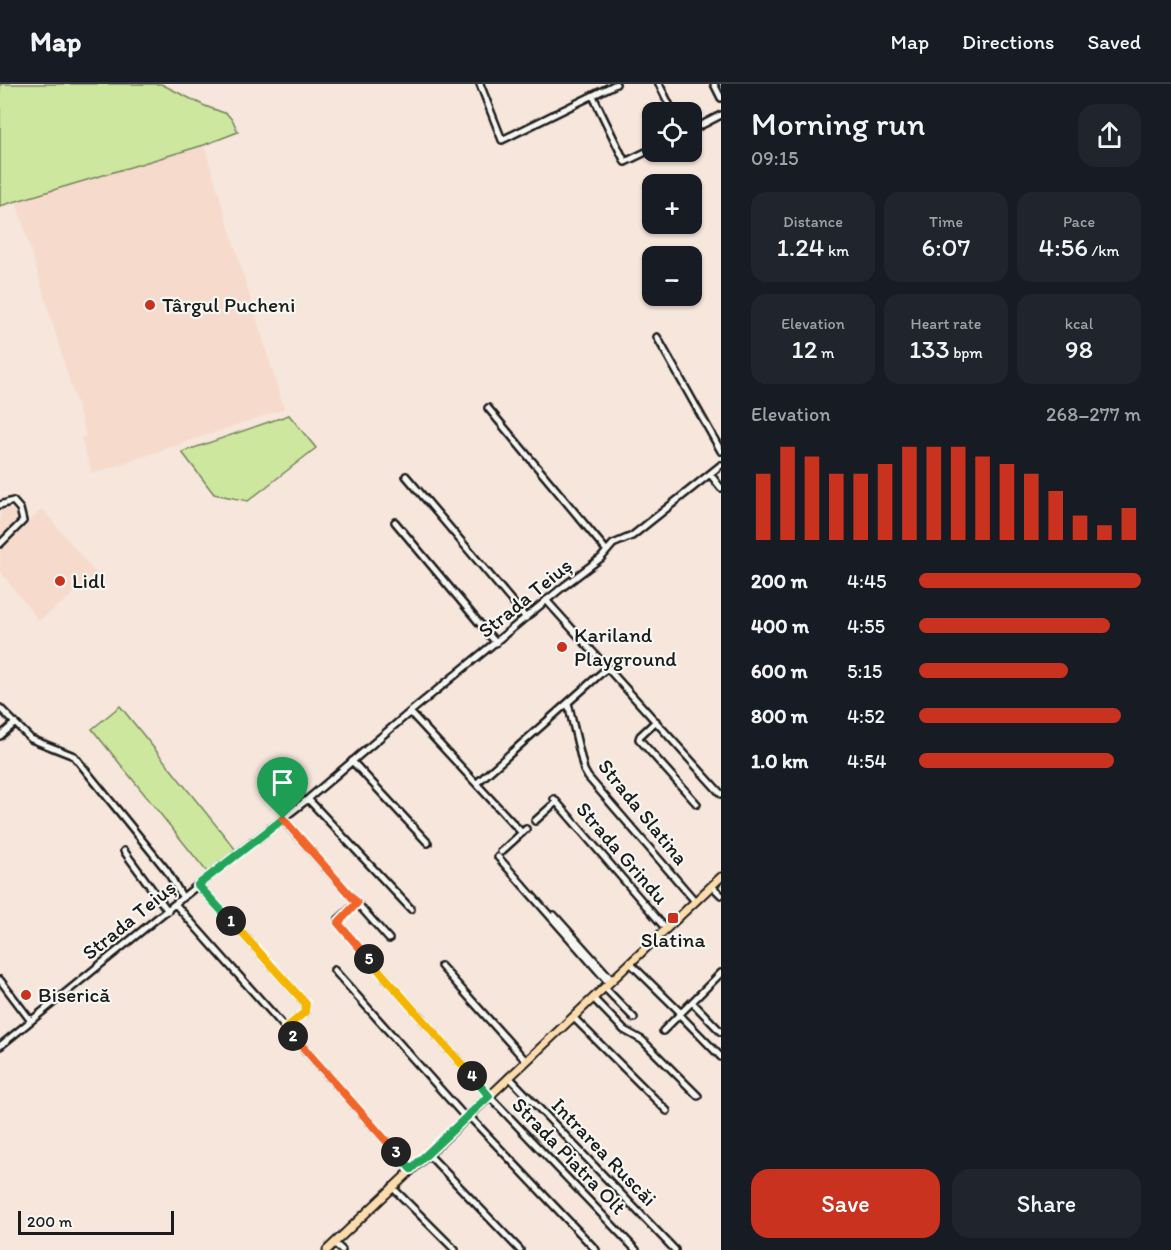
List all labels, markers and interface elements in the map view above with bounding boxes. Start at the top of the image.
text: Map [30,24,81,58]
text: Map [891,29,929,54]
text: Directions [962,29,1054,54]
text: Saved [1087,29,1141,54]
map controls [642,102,702,306]
button: locate [642,102,702,162]
text: Morning run [751,104,926,143]
button: share [1078,104,1141,167]
text: 09:15 [751,146,798,170]
button: + [642,174,702,234]
text: Distance [783,212,843,231]
text: Time [929,212,963,231]
text: Pace [1063,212,1095,231]
text: 1.24 [777,231,825,263]
text: 6:07 [921,231,971,263]
text: 4:56 [1039,231,1088,263]
text: km [825,241,849,260]
text: /km [1088,241,1119,260]
button: − [642,246,702,306]
place label: Târgul Pucheni [162,292,295,317]
marker: Târgul Pucheni [143,298,157,312]
text: Elevation [781,314,845,333]
text: Heart rate [911,314,981,333]
text: kcal [1065,314,1093,333]
text: 12 [792,333,817,365]
text: 133 [909,333,950,365]
text: 98 [1065,333,1093,365]
text: m [817,343,834,362]
text: bpm [950,343,983,362]
text: Elevation [751,402,830,426]
text: 268–277 m [1046,402,1141,426]
street label: Strada Teiuș [473,552,577,643]
place label: Lidl [72,568,106,593]
text: 200 m [751,569,807,593]
text: 4:45 [847,569,886,593]
marker: Lidl [53,574,67,588]
text: 400 m [751,614,809,638]
text: 4:55 [847,614,885,638]
place label: Kariland Playground [574,622,677,671]
marker: Kariland Playground [555,640,569,654]
text: 600 m [751,659,808,683]
text: 5:15 [847,659,882,683]
text: 800 m [751,704,808,728]
text: 4:52 [847,704,885,728]
text: 1.0 km [751,749,808,773]
text: 4:54 [847,749,886,773]
street label: Strada Slatina [593,754,694,870]
pin [257,757,308,819]
icon: arrive [266,766,299,799]
street label: Strada Grindu [571,796,674,909]
street label: Strada Teiuș [77,874,181,965]
pin: 1 [216,906,246,936]
text: 1 [227,911,235,930]
marker: Slatina [666,911,680,925]
place label: Slatina [641,927,705,952]
pin: 5 [354,944,384,974]
text: 5 [365,949,373,968]
place label: Biserică [38,982,110,1007]
marker: Biserică [19,988,33,1002]
pin: 2 [278,1021,308,1051]
text: 2 [289,1026,297,1045]
pin: 4 [457,1061,487,1091]
text: 4 [467,1066,477,1085]
street label: Strada Piatra Olt [507,1092,632,1219]
street label: Intrarea Ruscăi [547,1092,662,1211]
pin: 3 [381,1137,411,1167]
text: 3 [392,1142,400,1161]
button: Save [751,1169,940,1238]
button: Share [952,1169,1141,1238]
scale bar [18,1208,174,1236]
text: 200 m [27,1212,72,1231]

